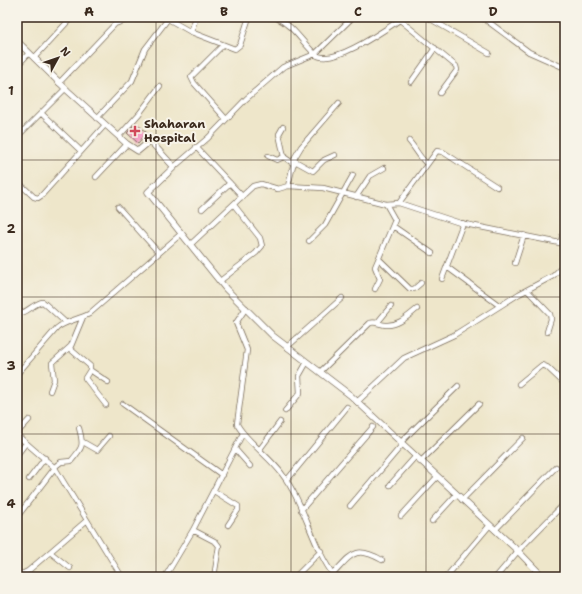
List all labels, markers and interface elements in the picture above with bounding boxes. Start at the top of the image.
text: A [84,3,94,20]
text: B [220,3,228,20]
text: C [354,3,362,20]
text: D [488,3,498,20]
north arrow [38,38,78,78]
text: N [57,44,74,60]
text: 1 [8,82,14,99]
place label: Shaharan Hospital [144,116,205,146]
marker: Shaharan Hospital [129,125,141,137]
text: 2 [6,220,16,237]
text: 3 [6,357,16,374]
text: 4 [6,495,16,512]

